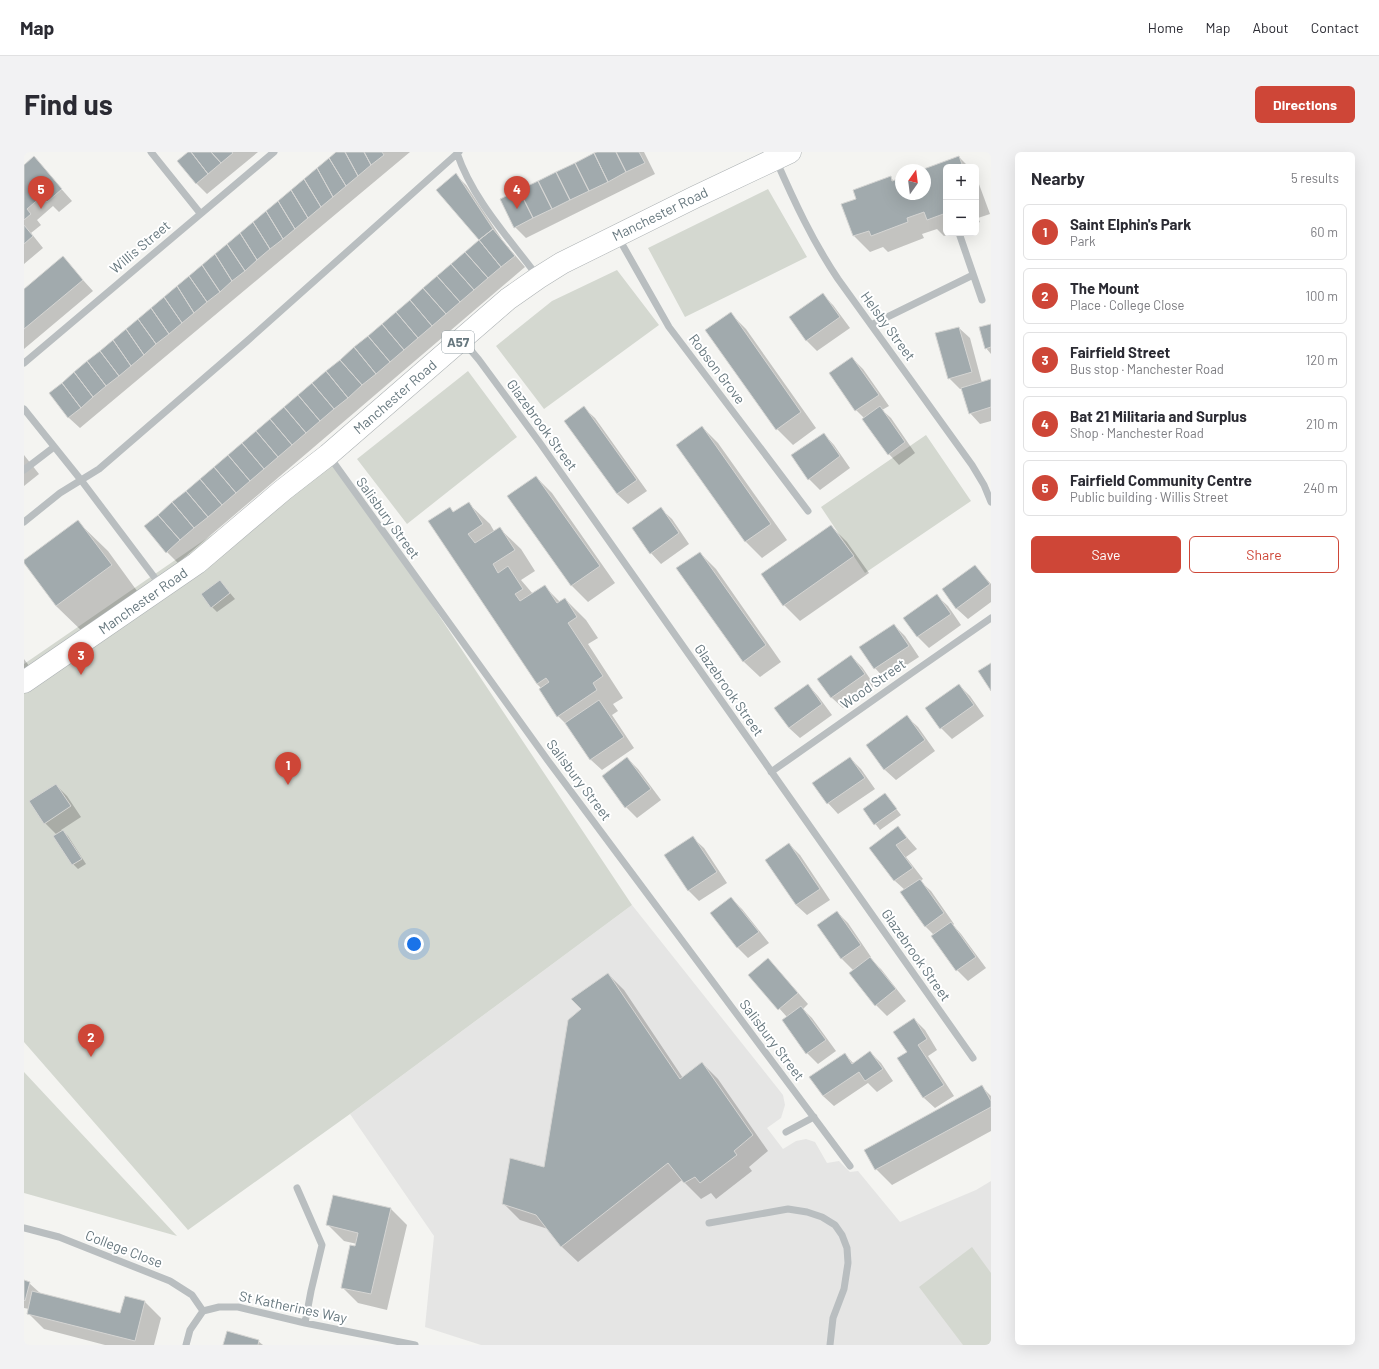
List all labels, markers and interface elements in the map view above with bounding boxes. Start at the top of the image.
text: Map [20,16,54,39]
text: Home [1148,19,1184,36]
text: Map [1206,19,1230,36]
text: About [1252,19,1289,36]
text: Contact [1311,19,1359,36]
button: Directions [1255,86,1355,123]
text: Find us [24,87,113,121]
north arrow [895,164,931,200]
map controls [943,164,979,236]
button: + [943,164,979,200]
text: Nearby [1031,168,1085,188]
text: 5 results [1291,170,1339,186]
pin: 5 [28,176,54,209]
pin: 4 [504,176,530,209]
street label: Manchester Road [609,183,711,244]
button: − [943,200,979,236]
text: Saint Elphin's Park [1070,215,1191,233]
street label: Willis Street [106,216,173,277]
text: 1 [1043,224,1047,240]
text: 60 m [1311,224,1338,240]
text: Park [1070,233,1096,249]
text: The Mount [1070,279,1139,297]
street label: Helsby Street [858,288,919,364]
text: 2 [1041,288,1049,304]
text: 100 m [1305,288,1338,304]
text: Place · College Close [1070,297,1184,313]
street label: Robson Grove [686,330,749,407]
road number: A57 [442,331,474,353]
text: Fairfield Street [1070,343,1170,361]
text: 3 [1041,352,1049,368]
text: 120 m [1306,352,1338,368]
street label: Manchester Road [350,356,440,437]
text: Bus stop · Manchester Road [1070,361,1224,377]
street label: Glazebrook Street [504,376,581,474]
text: Bat 21 Militaria and Surplus [1070,407,1247,425]
text: 4 [1041,416,1049,432]
text: 210 m [1306,416,1338,432]
text: Shop · Manchester Road [1070,425,1204,441]
text: Fairfield Community Centre [1070,471,1252,489]
street label: Salisbury Street [353,473,424,562]
text: 5 [1041,480,1049,496]
text: 240 m [1303,480,1338,496]
text: Public building · Willis Street [1070,489,1228,505]
button: Save [1031,536,1181,573]
button: Share [1189,536,1339,573]
street label: Manchester Road [95,564,190,638]
street label: Glazebrook Street [691,640,768,739]
pin: 3 [68,642,94,675]
street label: Wood Street [837,655,909,712]
street label: Salisbury Street [543,736,615,824]
pin: 1 [275,752,301,785]
street label: Glazebrook Street [878,905,955,1004]
your location [404,934,424,954]
street label: Salisbury Street [736,996,808,1084]
pin: 2 [78,1024,104,1057]
street label: College Close [83,1226,165,1271]
street label: St Katherines Way [238,1287,349,1326]

